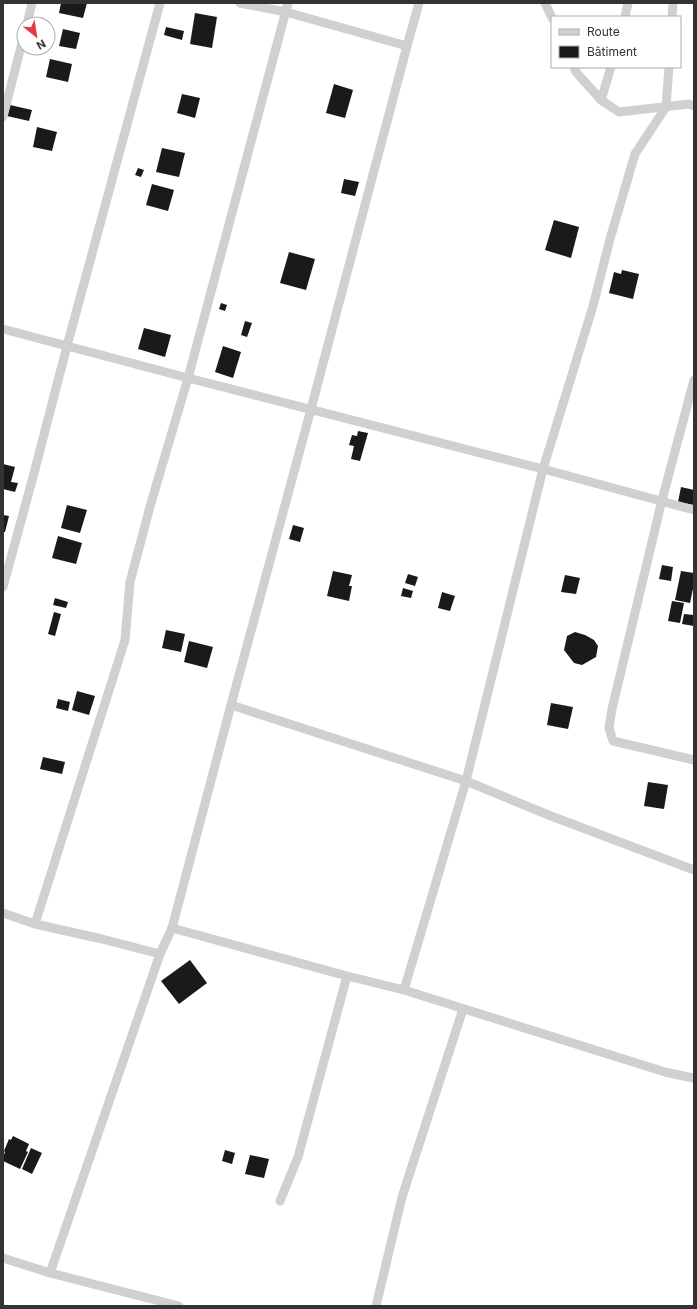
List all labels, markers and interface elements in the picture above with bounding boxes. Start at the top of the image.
north arrow [16,16,56,56]
legend [551,16,681,68]
text: Route [587,24,620,39]
text: N [34,37,48,53]
text: Bâtiment [587,44,637,59]

